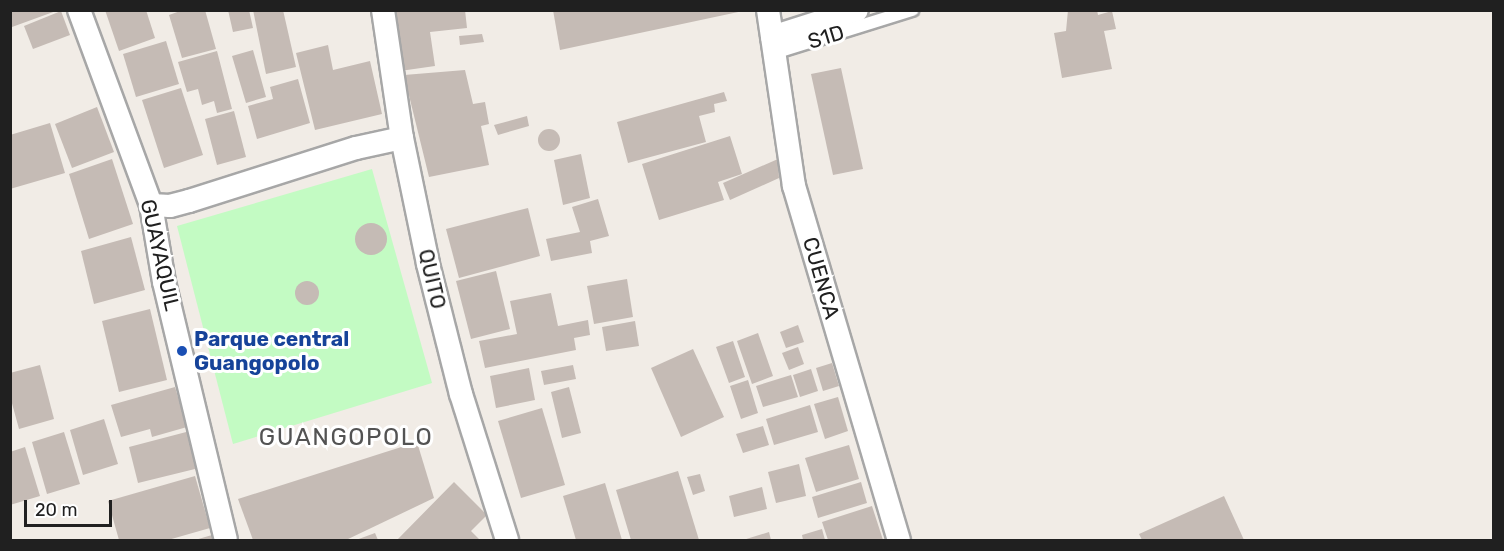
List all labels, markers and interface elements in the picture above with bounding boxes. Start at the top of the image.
street label: S1D [805,20,847,54]
street label: GUAYAQUIL [135,197,185,313]
street label: CUENCA [797,234,845,322]
street label: QUITO [413,247,451,311]
place label: Parque central Guangopolo [194,326,349,376]
marker: Parque central Guangopolo [175,344,189,358]
district label: GUANGOPOLO [259,424,433,452]
scale bar [27,488,116,526]
text: 20 m [35,499,77,521]

